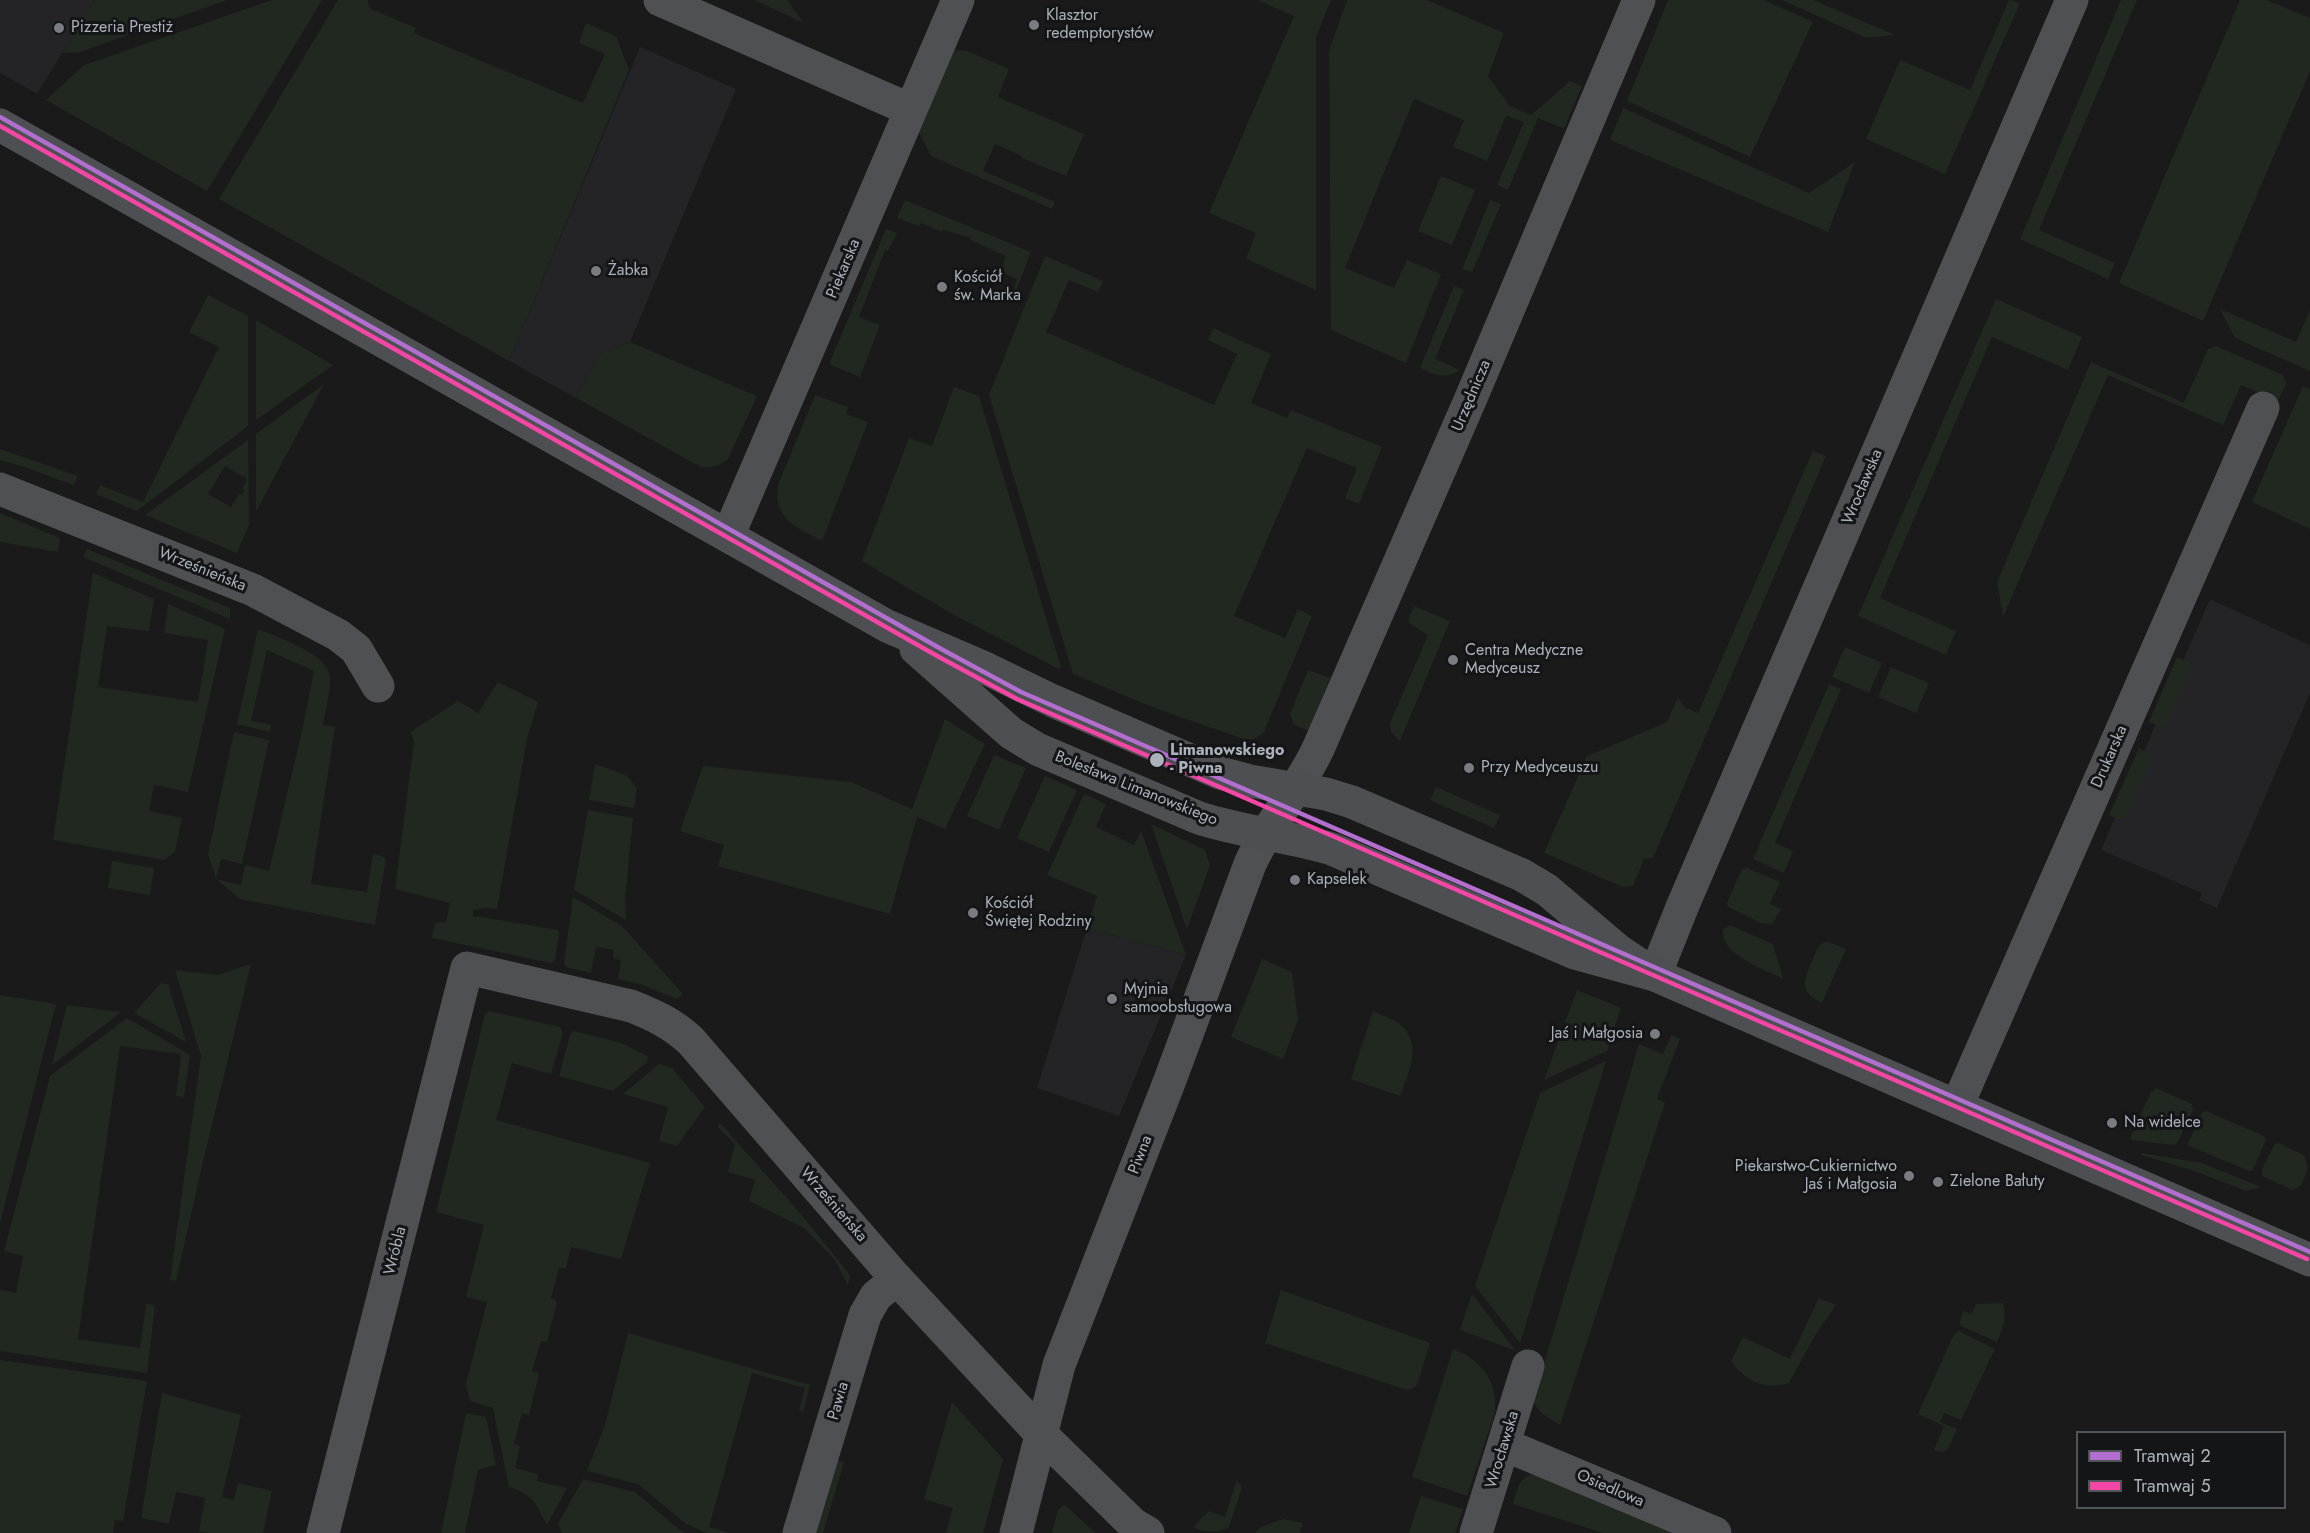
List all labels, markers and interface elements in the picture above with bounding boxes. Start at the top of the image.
place label: Klasztor redemptorystów [1046,6,1154,44]
place label: Pizzeria Prestiż [71,18,173,38]
marker: Klasztor redemptorystów [1027,18,1041,32]
marker: Pizzeria Prestiż [52,21,66,35]
street label: Piekarska [823,236,865,302]
place label: Żabka [608,261,648,281]
marker: Żabka [589,264,603,278]
place label: Kościół św. Marka [954,268,1021,306]
marker: Kościół św. Marka [935,280,949,294]
street label: Urzędnicza [1448,357,1496,435]
street label: Wrocławska [1839,447,1887,527]
street label: Wrześnieńska [155,544,249,596]
place label: Centra Medyczne Medyceusz [1465,641,1583,679]
marker: Centra Medyczne Medyceusz [1446,653,1460,667]
street label: Drukarska [2088,723,2132,791]
place label: Limanowskiego - Piwna [1170,741,1284,779]
street label: Bolesława Limanowskiego [1052,748,1220,830]
marker: Limanowskiego - Piwna [1148,751,1166,769]
place label: Przy Medyceuszu [1481,758,1598,778]
marker: Przy Medyceuszu [1462,761,1476,775]
place label: Kapselek [1307,870,1367,890]
marker: Kapselek [1288,873,1302,887]
place label: Kościół Świętej Rodziny [985,894,1092,932]
marker: Kościół Świętej Rodziny [966,906,980,920]
place label: Myjnia samoobsługowa [1124,980,1232,1018]
marker: Myjnia samoobsługowa [1105,992,1119,1006]
place label: Jaś i Małgosia [1551,1024,1643,1044]
marker: Jaś i Małgosia [1648,1027,1662,1041]
place label: Na widelce [2124,1113,2201,1133]
marker: Na widelce [2105,1116,2119,1130]
street label: Piwna [1125,1133,1157,1177]
place label: Piekarstwo-Cukiernictwo Jaś i Małgosia [1735,1157,1897,1195]
street label: Wrześnieńska [795,1164,871,1246]
marker: Piekarstwo-Cukiernictwo Jaś i Małgosia [1902,1169,1916,1183]
place label: Zielone Bałuty [1950,1172,2045,1192]
marker: Zielone Bałuty [1931,1175,1945,1189]
street label: Wróbla [381,1225,411,1277]
street label: Pawia [824,1380,854,1422]
street label: Wrocławska [1482,1409,1524,1491]
legend [2076,1431,2286,1509]
text: Tramwaj 2 [2134,1443,2211,1469]
street label: Osiedlowa [1573,1466,1647,1512]
text: Tramwaj 5 [2134,1473,2211,1499]

